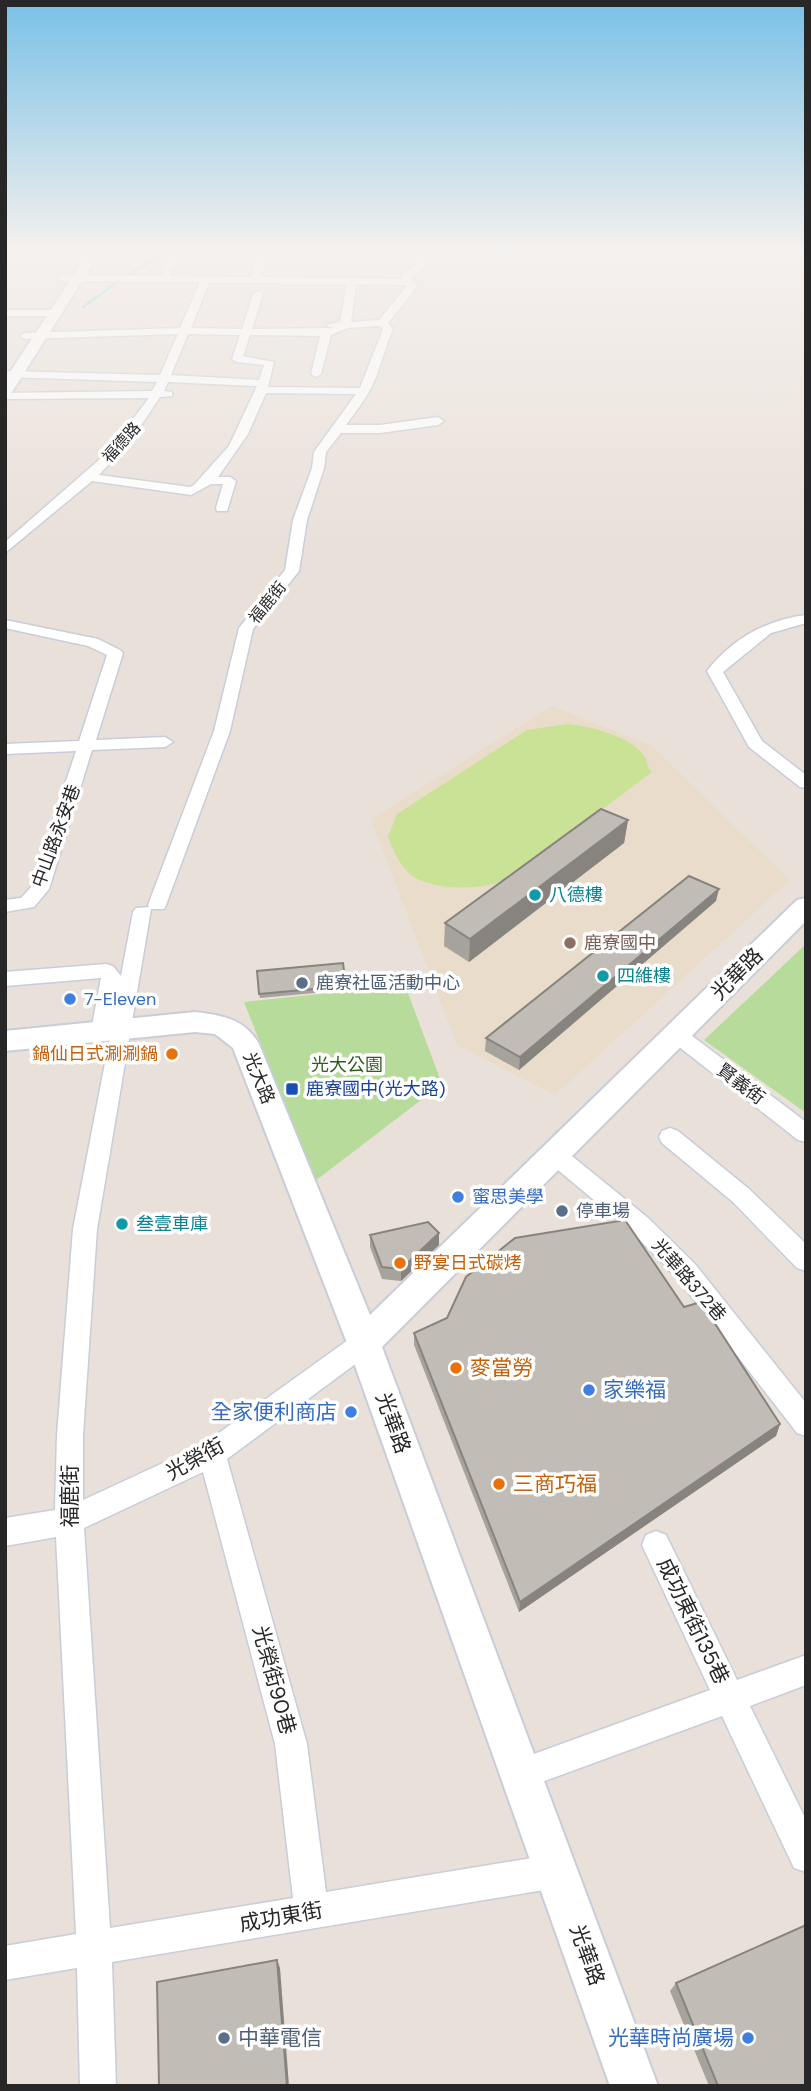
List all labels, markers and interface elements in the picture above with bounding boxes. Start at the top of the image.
street label: 福德路 [98,417,145,467]
street label: 福鹿街 [244,577,291,628]
street label: 中山路永安巷 [26,781,86,891]
place label: 八德樓 [549,883,603,907]
marker: 八德樓 [527,887,543,903]
place label: 鹿寮國中 [584,931,656,955]
marker: 鹿寮國中 [562,935,578,951]
street label: 光華路 [705,942,769,1006]
place label: 四維樓 [617,964,671,988]
marker: 四維樓 [595,968,611,984]
place label: 鹿寮社區活動中心 [316,971,460,995]
marker: 鹿寮社區活動中心 [294,975,310,991]
place label: 7-Eleven [84,987,156,1011]
marker: 7-Eleven [62,991,78,1007]
place label: 鍋仙日式涮涮鍋 [32,1042,158,1066]
marker: 鍋仙日式涮涮鍋 [164,1046,180,1062]
street label: 光大路 [238,1048,280,1108]
park label: 光大公園 [311,1053,383,1077]
street label: 賢義街 [712,1058,770,1110]
place label: 鹿寮國中(光大路) [306,1077,445,1101]
marker: 鹿寮國中(光大路) [284,1081,300,1097]
place label: 蜜思美學 [472,1185,544,1209]
marker: 蜜思美學 [450,1189,466,1205]
place label: 停車場 [576,1199,630,1223]
marker: 停車場 [554,1203,570,1219]
place label: 叁壹車庫 [136,1212,208,1236]
marker: 叁壹車庫 [114,1216,130,1232]
street label: 光華路372巷 [647,1234,731,1326]
place label: 野宴日式碳烤 [414,1251,522,1275]
marker: 野宴日式碳烤 [392,1255,408,1271]
place label: 麥當勞 [470,1354,533,1382]
marker: 麥當勞 [448,1360,464,1376]
place label: 家樂福 [603,1376,666,1404]
marker: 家樂福 [581,1382,597,1398]
street label: 光華路 [369,1389,417,1457]
place label: 全家便利商店 [211,1398,337,1426]
marker: 全家便利商店 [343,1404,359,1420]
street label: 光榮街 [161,1431,229,1487]
street label: 福鹿街 [56,1465,84,1528]
place label: 三商巧福 [513,1470,597,1498]
marker: 三商巧福 [491,1476,507,1492]
street label: 成功東街135巷 [650,1553,736,1689]
street label: 光榮街90巷 [246,1622,302,1738]
street label: 成功東街 [237,1896,325,1938]
street label: 光華路 [563,1921,611,1989]
place label: 中華電信 [238,2024,322,2052]
place label: 光華時尚廣場 [608,2024,734,2052]
marker: 中華電信 [216,2030,232,2046]
marker: 光華時尚廣場 [740,2030,756,2046]

